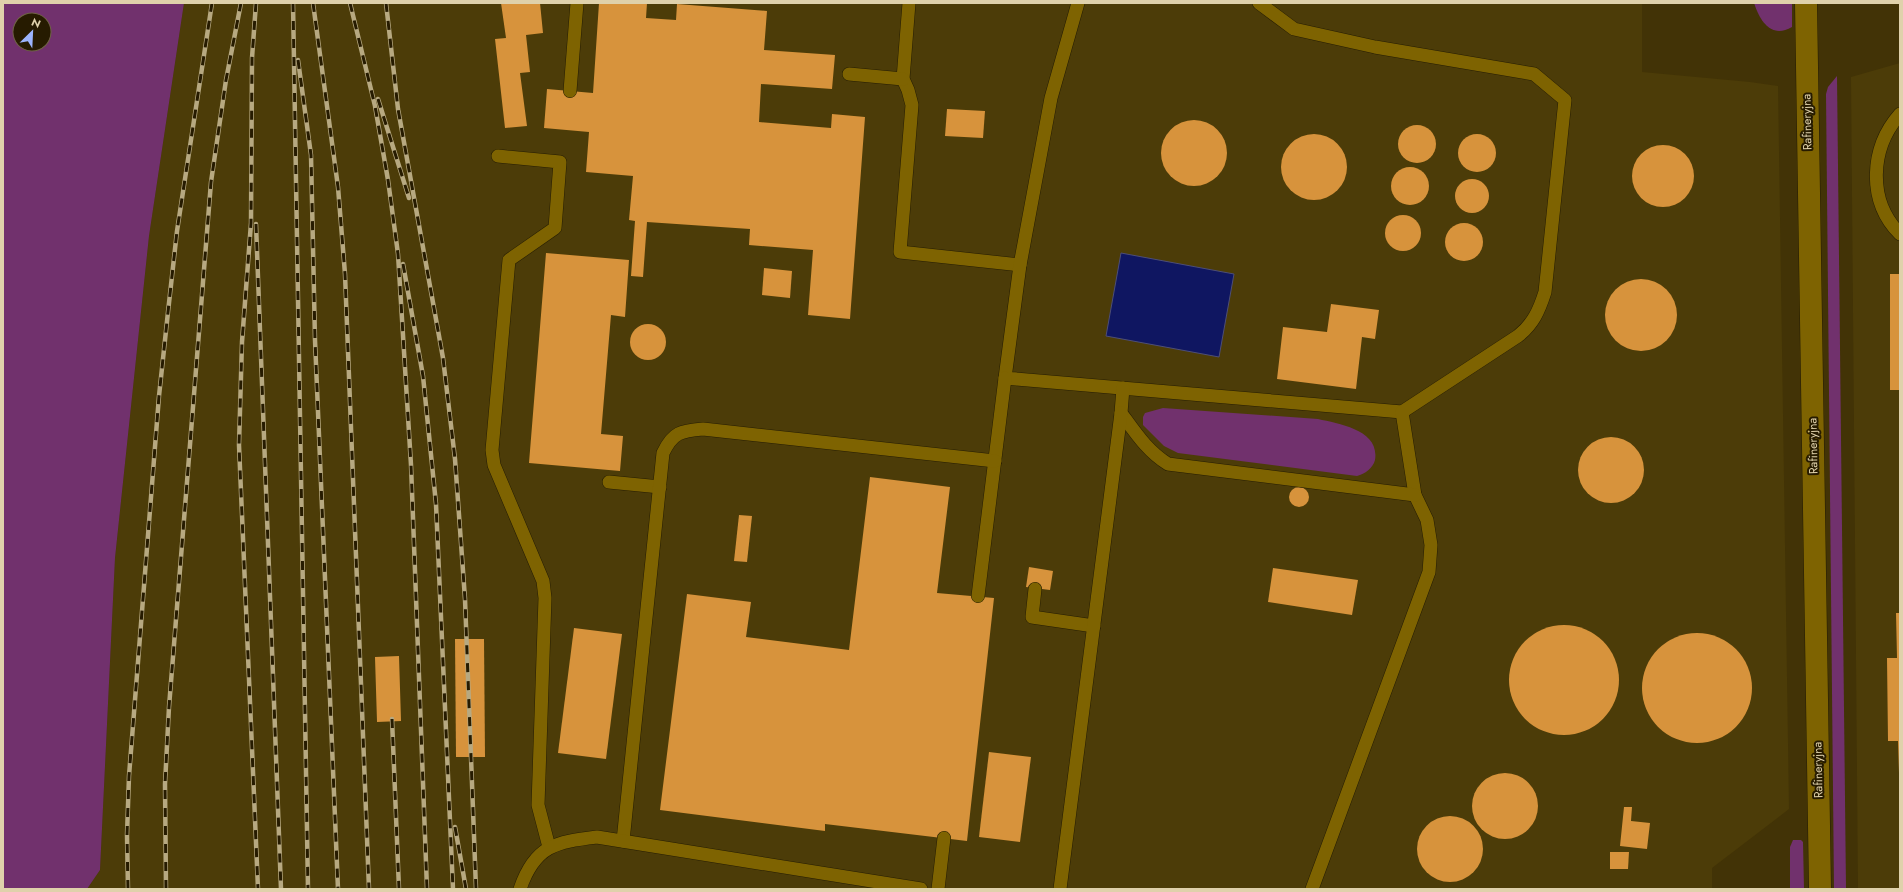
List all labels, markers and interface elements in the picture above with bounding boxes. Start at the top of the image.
north arrow [12,12,52,52]
text: N [29,14,43,32]
street label: Rafineryjna [1798,93,1816,150]
street label: Rafineryjna [1804,417,1822,474]
street label: Rafineryjna [1809,741,1827,798]

